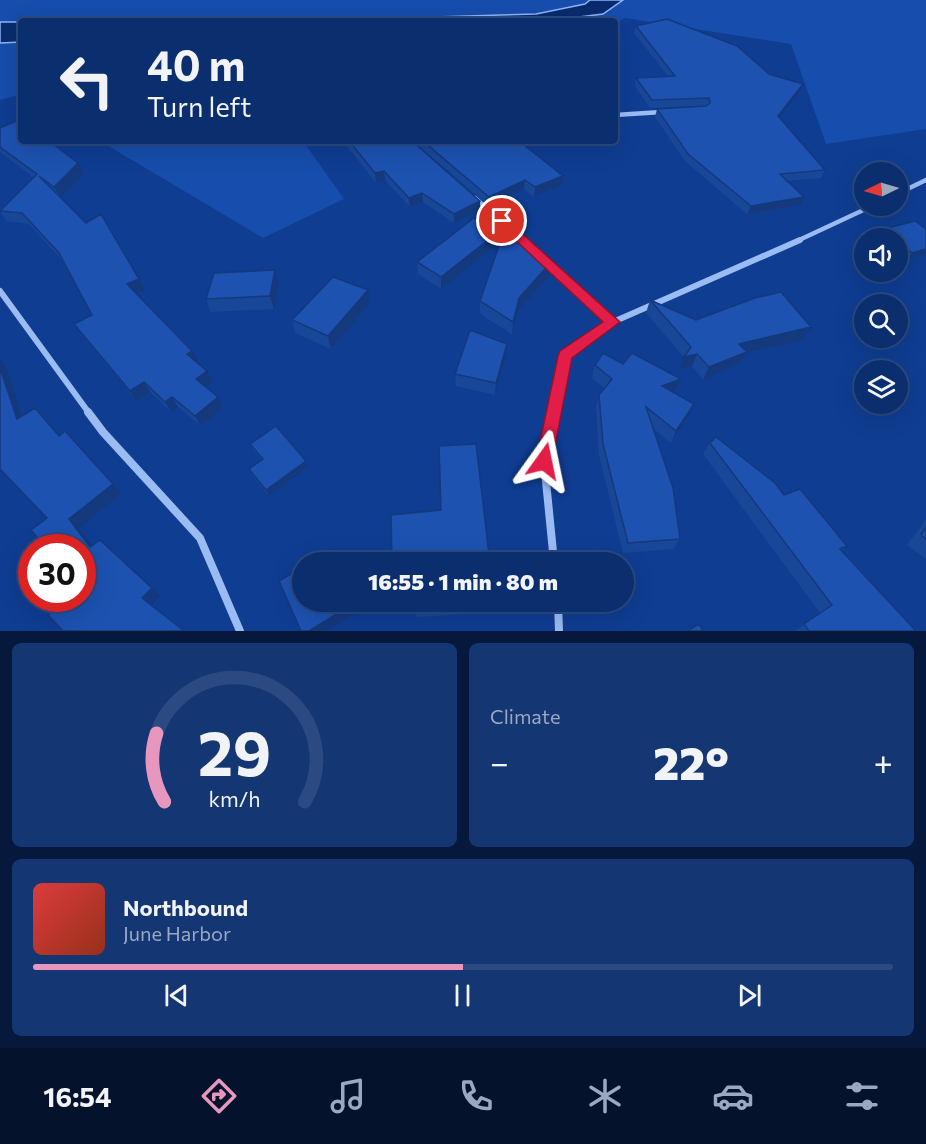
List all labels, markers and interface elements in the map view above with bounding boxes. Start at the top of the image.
text: 40 m [147,38,245,90]
icon: left [48,42,126,120]
text: Turn left [147,90,251,123]
north arrow [854,162,908,216]
map controls [854,162,908,414]
pin [476,195,527,246]
icon: arrive [485,204,518,237]
button: sound [854,228,908,282]
button: search [854,294,908,348]
button: layers [854,360,908,414]
position arrow [512,429,576,493]
speed limit sign: 30 [18,534,96,612]
text: 16:55 · 1 min · 80 m [368,568,558,595]
text: Climate [490,704,560,728]
text: 29 [198,713,271,789]
text: 22° [653,734,729,789]
text: − [490,741,509,782]
text: + [874,741,893,782]
text: km/h [208,785,261,811]
text: Northbound [123,894,248,921]
text: June Harbor [123,921,231,945]
icon: previous [160,979,193,1012]
icon: pause [446,979,479,1012]
icon: next [733,979,766,1012]
icon: directions [198,1075,240,1117]
icon: music [327,1075,369,1117]
icon: phone [455,1075,497,1117]
icon: climate [584,1075,626,1117]
icon: car [712,1075,754,1117]
icon: filters [841,1075,883,1117]
text: 16:54 [43,1080,112,1113]

